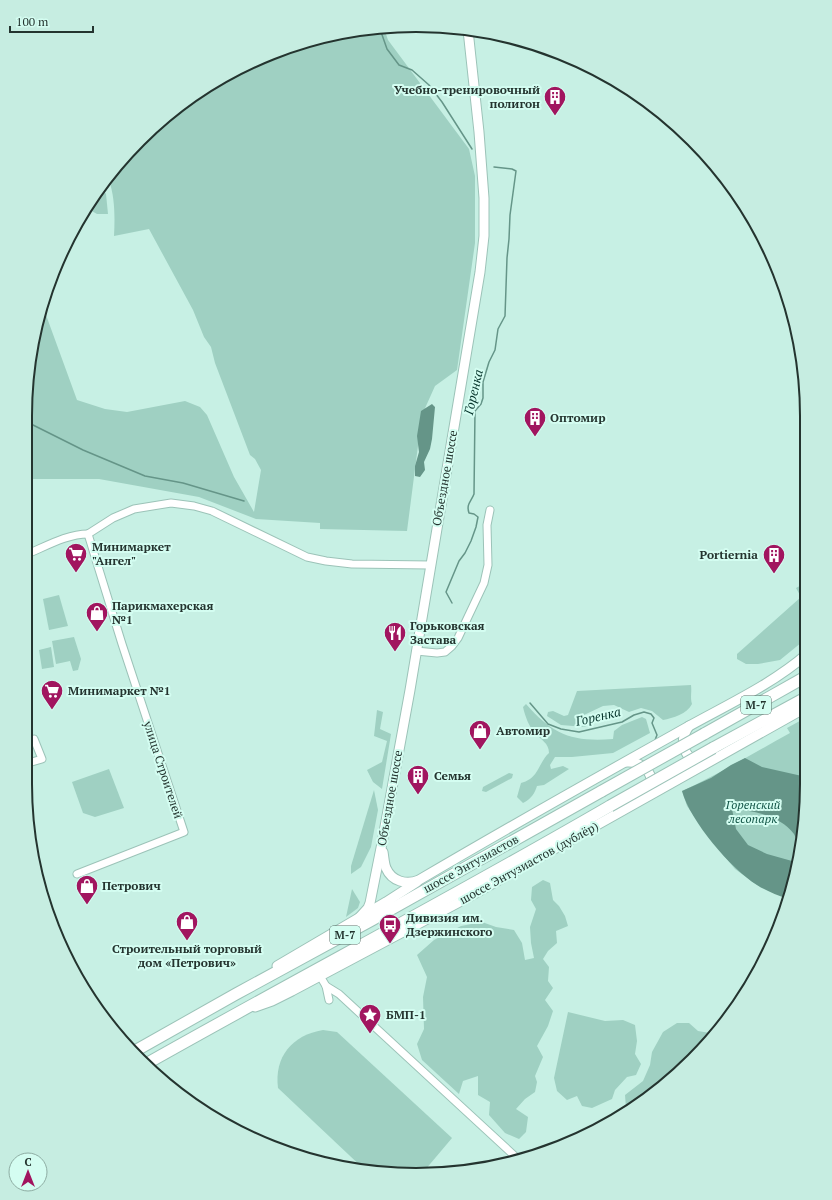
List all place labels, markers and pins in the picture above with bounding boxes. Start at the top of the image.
place label: Учебно-тренировочный полигон [394,82,540,111]
building icon: Учебно-тренировочный полигон [542,84,568,117]
building icon: Оптомир [522,405,548,438]
place label: Оптомир [550,410,605,425]
place label: Минимаркет "Ангел" [92,539,171,568]
supermarket icon: Минимаркет "Ангел" [63,541,89,574]
building icon: Portiernia [761,542,787,575]
place label: Portiernia [700,547,758,562]
place label: Парикмахерская №1 [112,598,213,627]
shop icon: Парикмахерская №1 [84,600,110,633]
place label: Горьковская Застава [410,618,485,647]
restaurant icon: Горьковская Застава [382,620,408,653]
supermarket icon: Минимаркет №1 [39,678,65,711]
place label: Минимаркет №1 [68,683,171,698]
shop icon: Автомир [467,718,493,751]
place label: Автомир [496,723,550,738]
building icon: Семья [405,763,431,796]
place label: Семья [434,768,471,783]
shop icon: Петрович [74,873,100,906]
place label: Петрович [102,878,161,893]
shop icon: Строительный торговый дом «Петрович» [174,909,200,942]
place label: Дивизия им. Дзержинского [406,910,492,939]
bus stop icon: Дивизия им. Дзержинского [377,912,403,945]
place label: Строительный торговый дом «Петрович» [112,941,262,970]
place icon: БМП-1 [357,1002,383,1035]
place label: БМП-1 [386,1007,426,1022]

